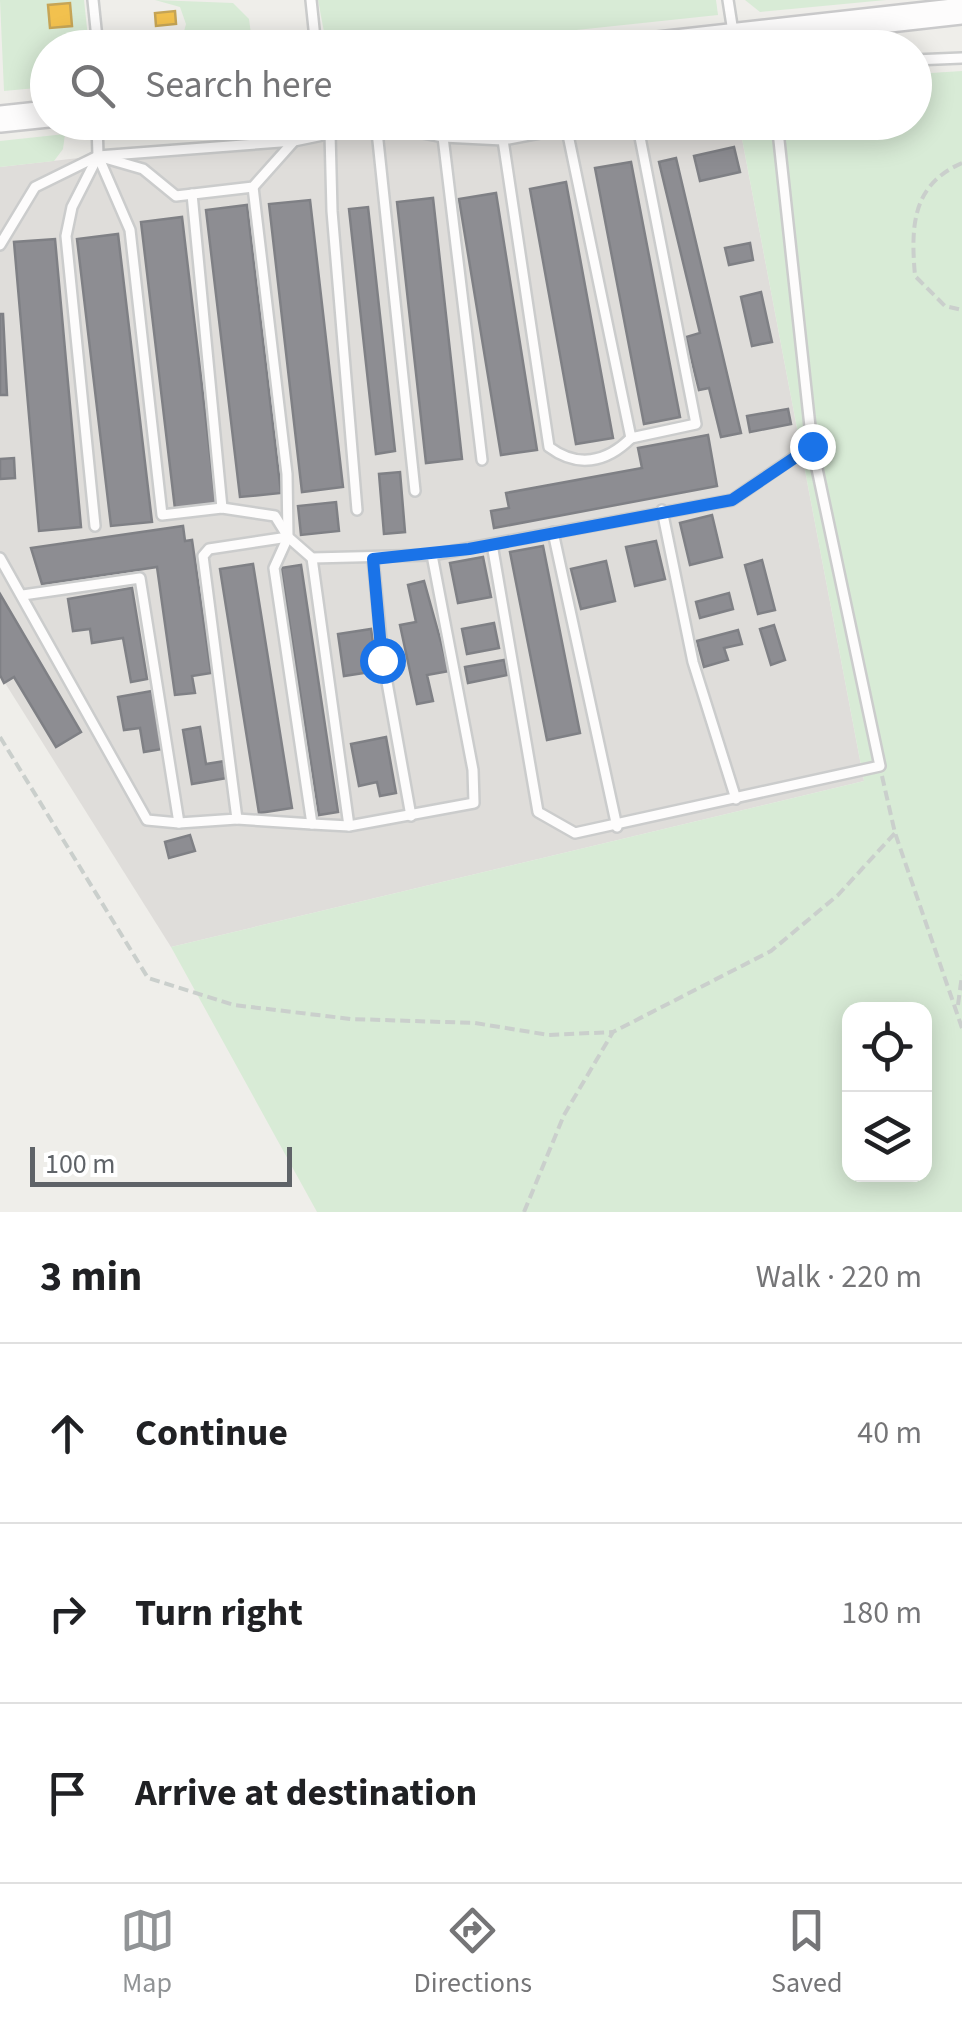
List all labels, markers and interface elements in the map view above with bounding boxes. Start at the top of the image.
search box [30,30,932,140]
icon: search [65,58,120,113]
text: Search here [145,58,332,112]
route end [790,424,836,470]
route start [360,638,406,684]
map controls [842,1002,932,1182]
button: locate [842,1002,932,1092]
button: layers [842,1092,932,1182]
scale bar [30,1142,292,1186]
text: 100 m [45,1144,116,1184]
text: 3 min [40,1247,142,1307]
text: Walk · 220 m [756,1254,922,1300]
icon: ahead [40,1406,95,1461]
text: Continue [135,1406,288,1460]
text: 40 m [857,1410,922,1456]
icon: right [40,1586,95,1641]
text: Turn right [135,1586,303,1640]
text: 180 m [841,1590,922,1636]
icon: arrive [40,1766,95,1821]
text: Arrive at destination [135,1766,477,1820]
tab: Map [120,1903,175,2003]
tab: Directions [414,1903,532,2003]
tab: Saved [771,1903,842,2003]

